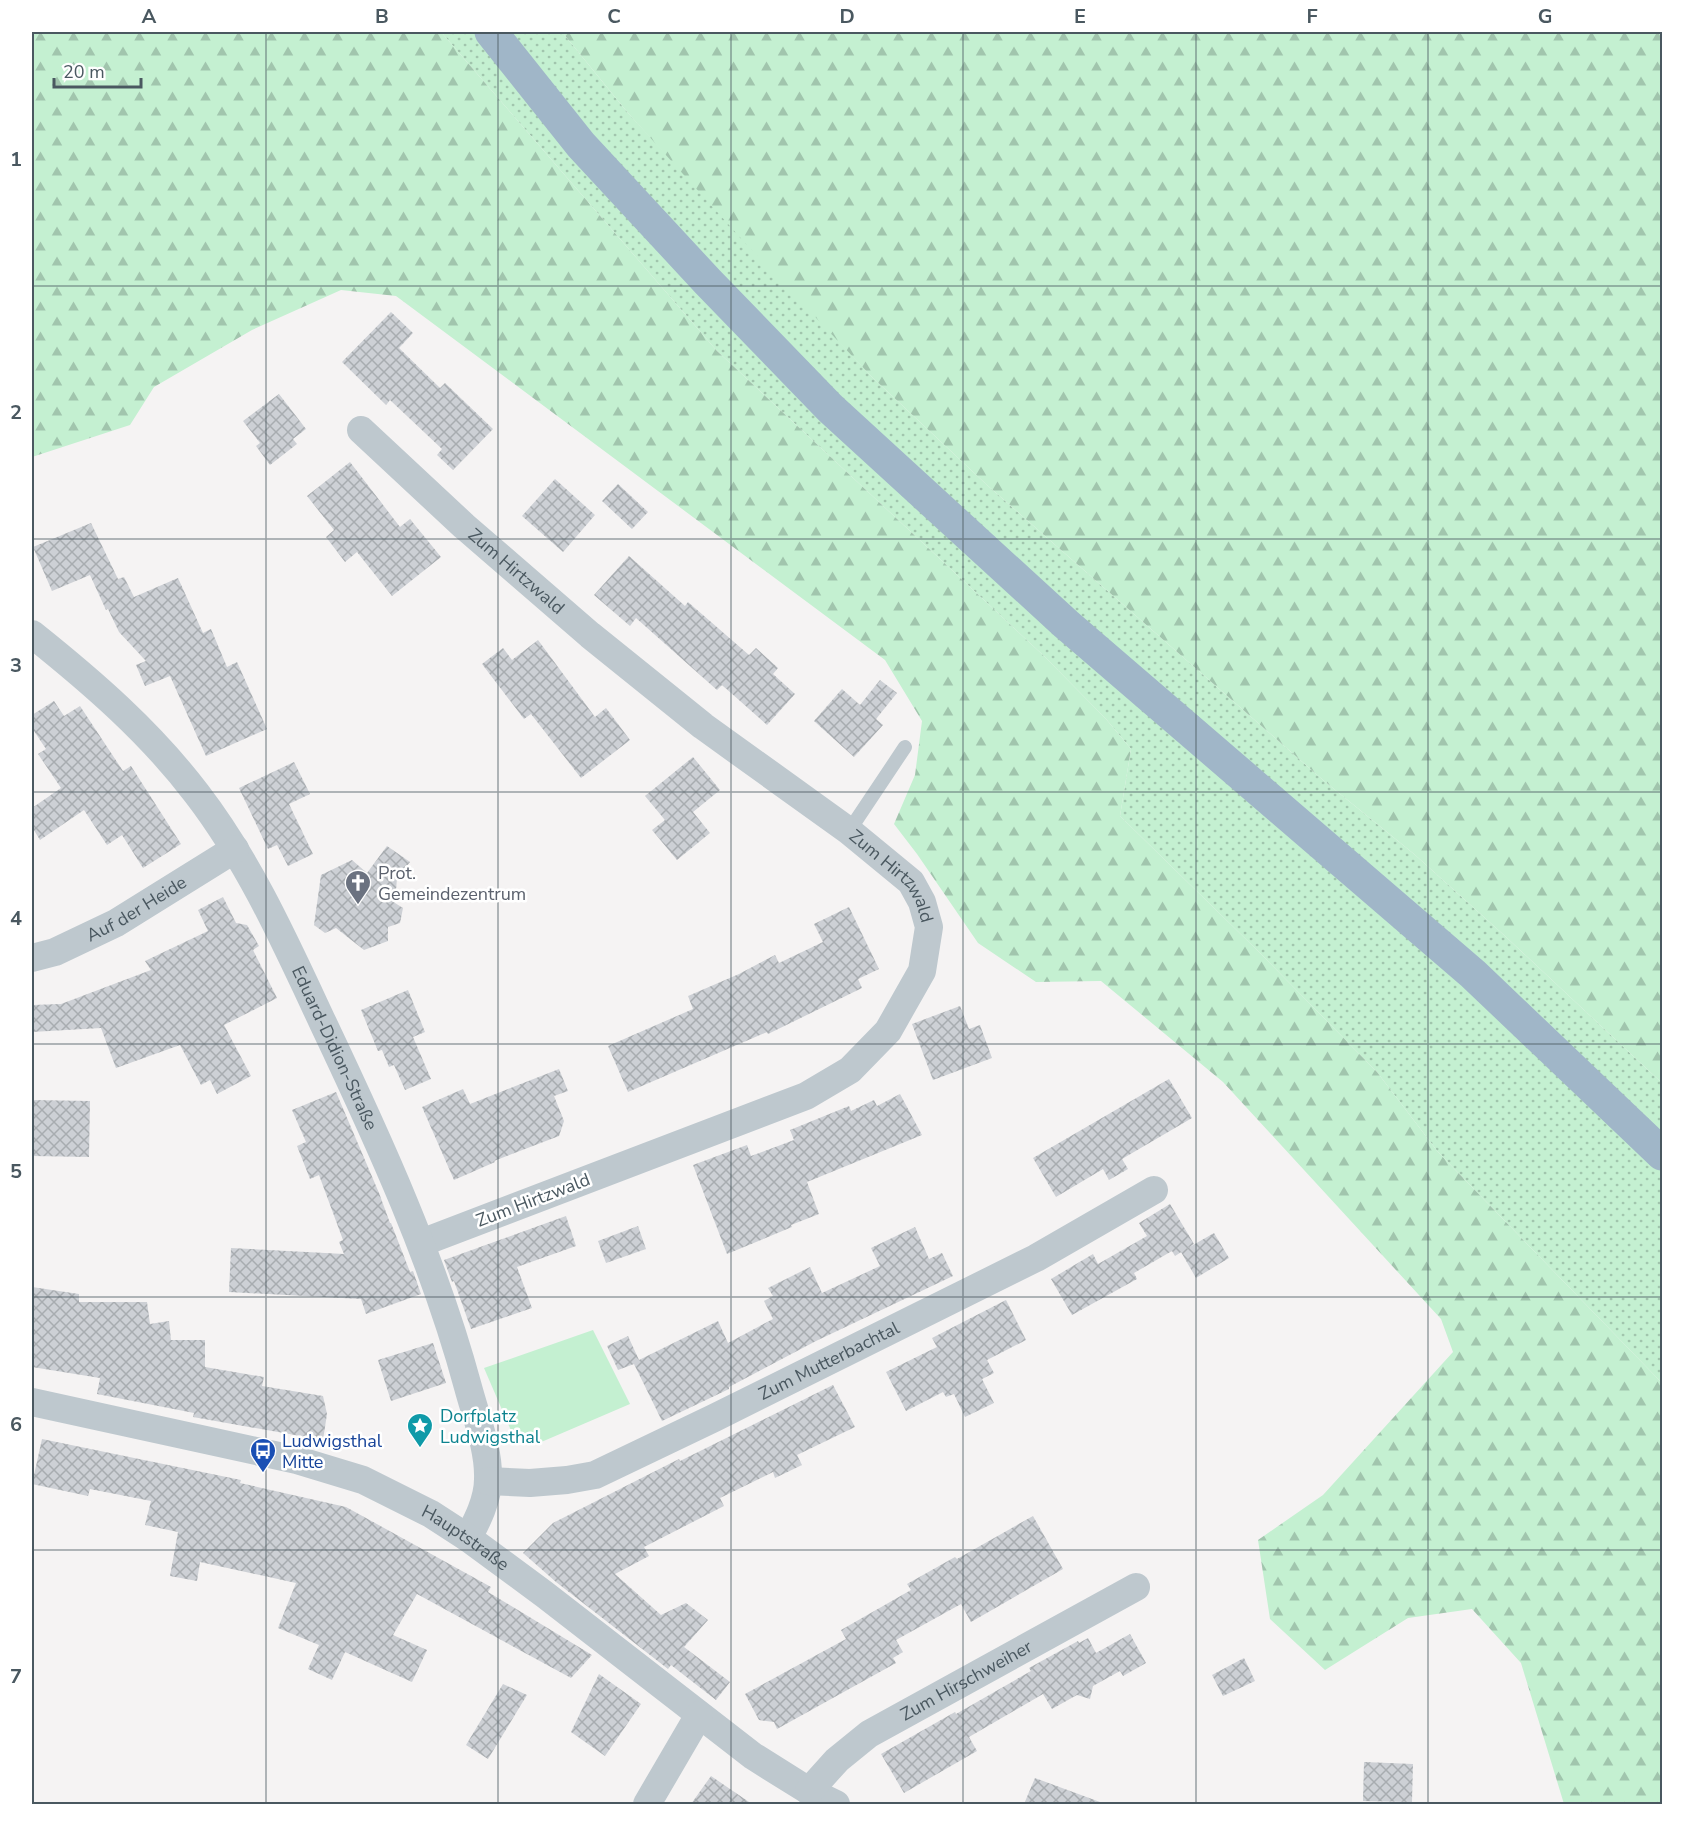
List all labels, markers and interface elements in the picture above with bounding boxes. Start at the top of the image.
text: A [142,3,157,30]
text: B [375,3,389,30]
text: C [607,3,621,30]
text: D [839,3,855,30]
text: E [1074,3,1086,30]
text: F [1306,3,1318,30]
text: G [1538,3,1552,30]
scale bar [54,51,141,89]
text: 20 m [63,60,105,84]
text: 1 [10,146,22,173]
text: 2 [10,399,22,426]
street label: Zum Hirtzwald [463,523,570,620]
text: 3 [10,652,22,679]
street label: Zum Hirtzwald [844,824,939,925]
place label: Prot. Gemeindezentrum [378,861,526,906]
church icon: Prot. Gemeindezentrum [343,868,373,906]
street label: Auf der Heide [82,870,191,947]
text: 4 [10,905,22,932]
street label: Eduard-Didion-Straße [286,962,383,1134]
text: 5 [10,1158,22,1185]
street label: Zum Hirtzwald [473,1167,593,1233]
street label: Zum Mutterbachtal [755,1315,904,1406]
place label: Dorfplatz Ludwigsthal [440,1404,541,1449]
text: 6 [10,1411,22,1438]
place icon: Dorfplatz Ludwigsthal [405,1411,435,1449]
place label: Ludwigsthal Mitte [282,1429,383,1474]
bus stop icon: Ludwigsthal Mitte [248,1436,278,1474]
street label: Hauptstraße [418,1499,514,1576]
street label: Zum Hirschweiher [896,1634,1037,1726]
text: 7 [10,1663,22,1690]

